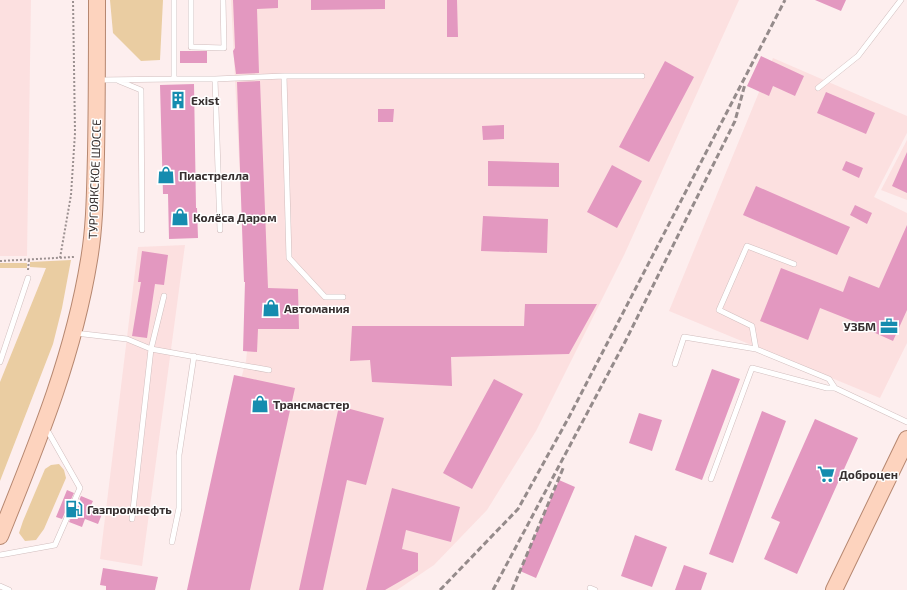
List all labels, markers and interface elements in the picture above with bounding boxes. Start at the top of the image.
building icon: Exist [168,90,188,110]
place label: Exist [191,93,219,107]
street label: ТУРГОЯКСКОЕ ШОССЕ [85,118,103,239]
shop icon: Пиастрелла [156,165,176,185]
place label: Пиастрелла [179,168,249,182]
shop icon: Колёса Даром [170,207,190,227]
place label: Колёса Даром [193,210,277,224]
shop icon: Автомания [261,298,281,318]
place label: Автомания [284,301,350,315]
office icon: УЗБМ [879,316,899,336]
place label: УЗБМ [844,319,876,333]
shop icon: Трансмастер [250,394,270,414]
place label: Трансмастер [273,397,349,411]
supermarket icon: Доброцен [816,464,836,484]
place label: Доброцен [839,467,898,481]
fuel station icon: Газпромнефть [64,499,84,519]
place label: Газпромнефть [87,502,172,516]

